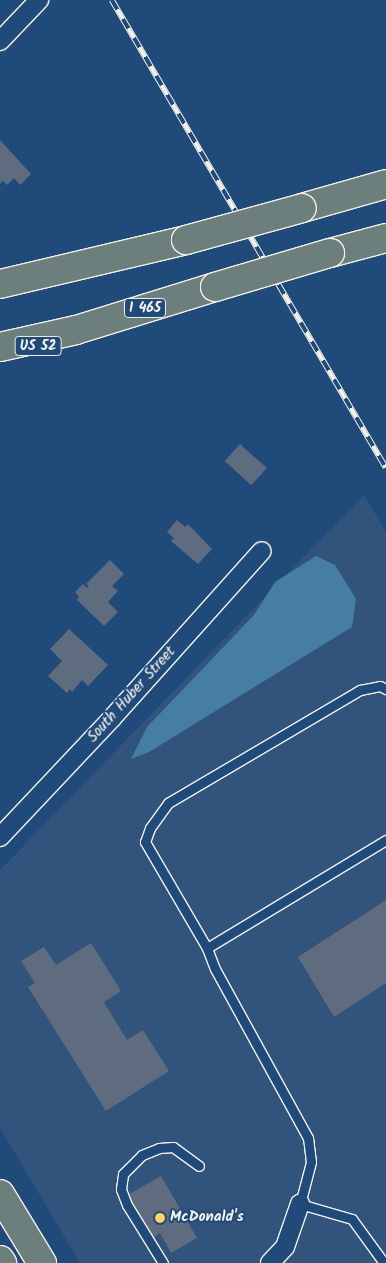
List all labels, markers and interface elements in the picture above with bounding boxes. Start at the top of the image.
road number: I 465 [124,296,166,320]
road number: US 52 [14,334,62,358]
street label: South Huber Street [84,643,180,747]
place label: McDonald's [170,1209,244,1227]
marker: McDonald's [154,1212,166,1224]

